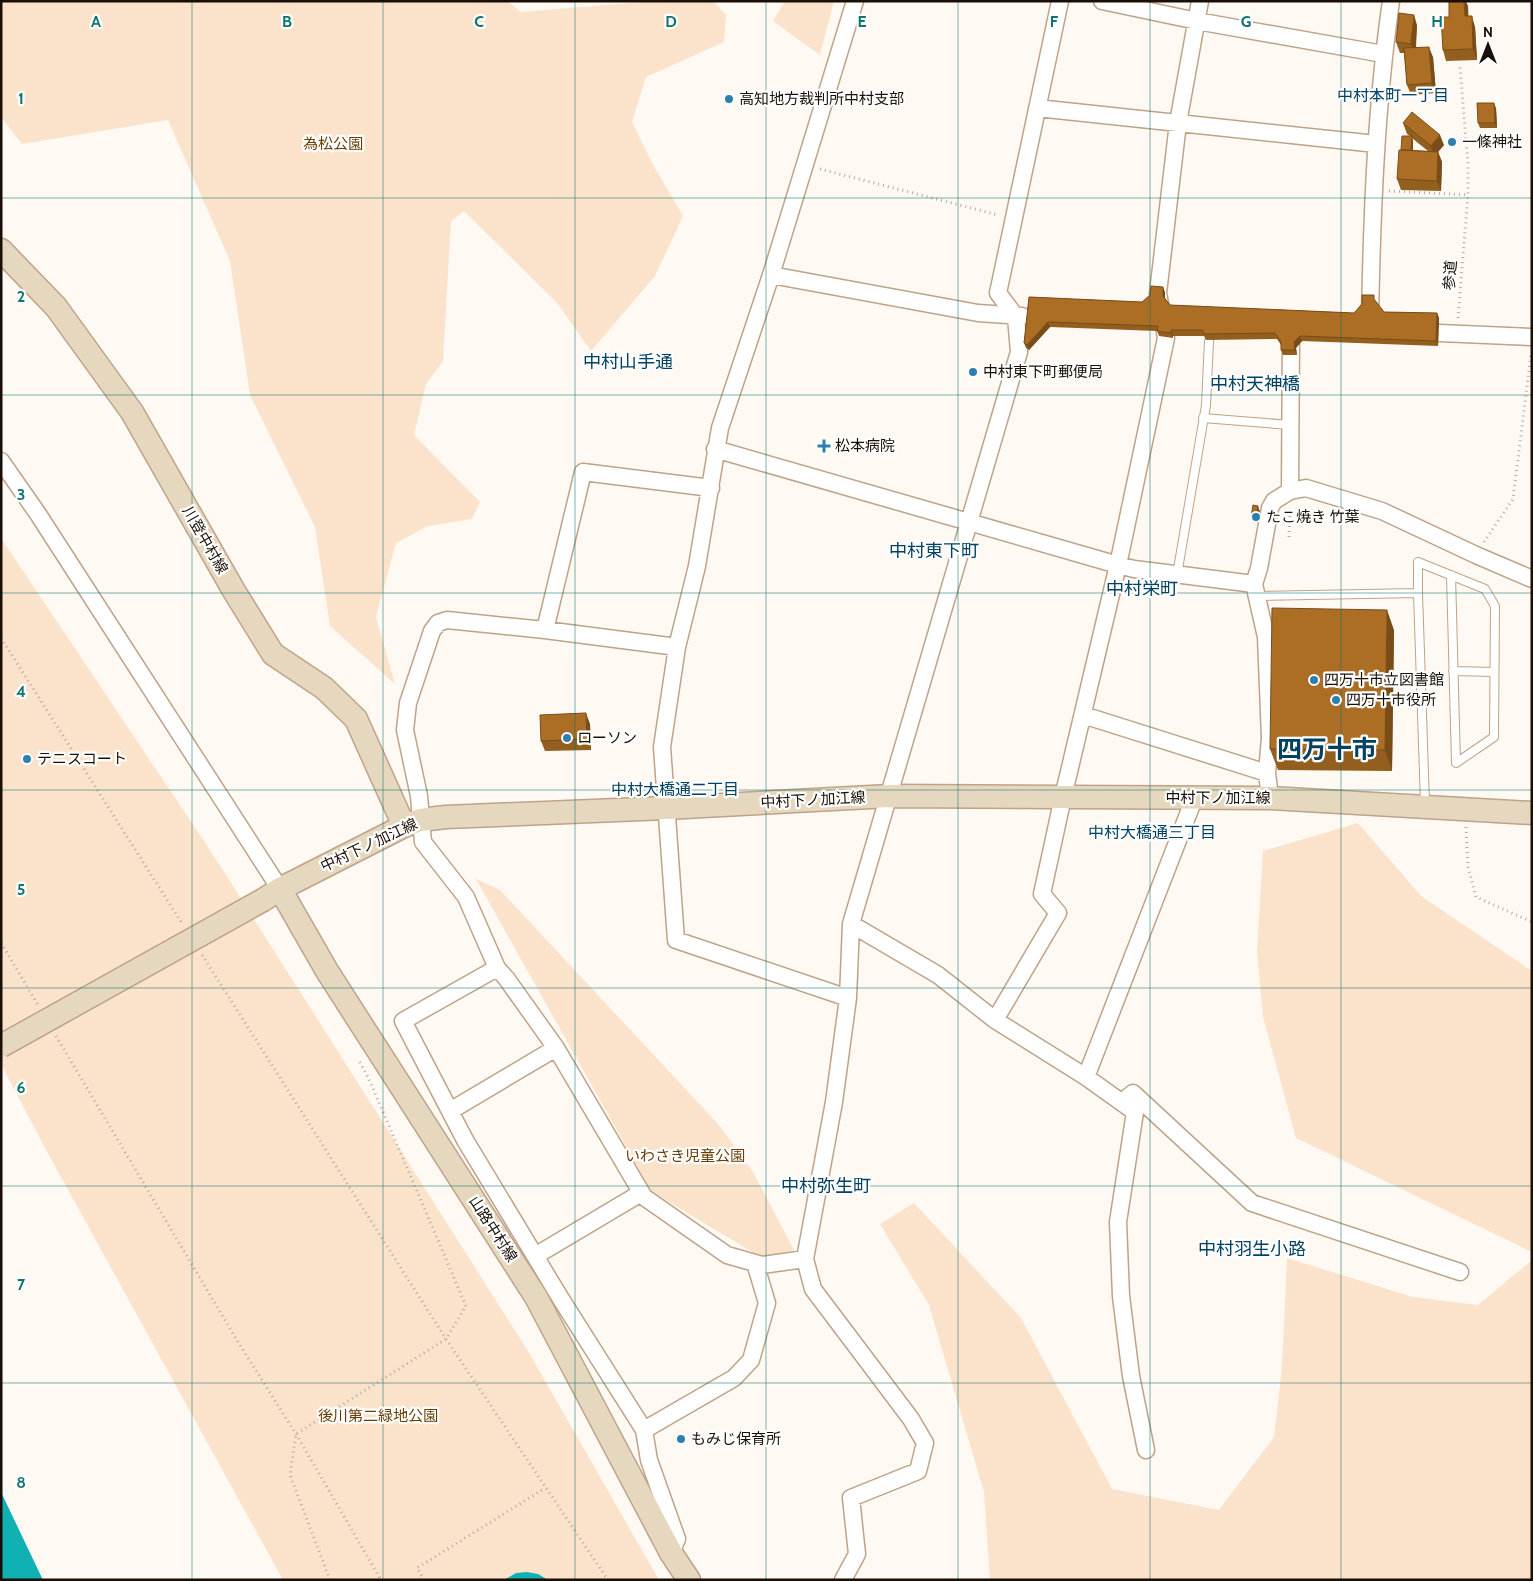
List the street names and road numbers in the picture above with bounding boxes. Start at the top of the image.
street label: 参道 [1440,259,1460,291]
street label: 川登中村線 [178,503,232,577]
street label: 中村下ノ加江線 [760,788,866,812]
street label: 中村下ノ加江線 [1165,789,1271,807]
street label: 中村下ノ加江線 [318,815,420,875]
street label: 山路中村線 [465,1193,521,1265]

